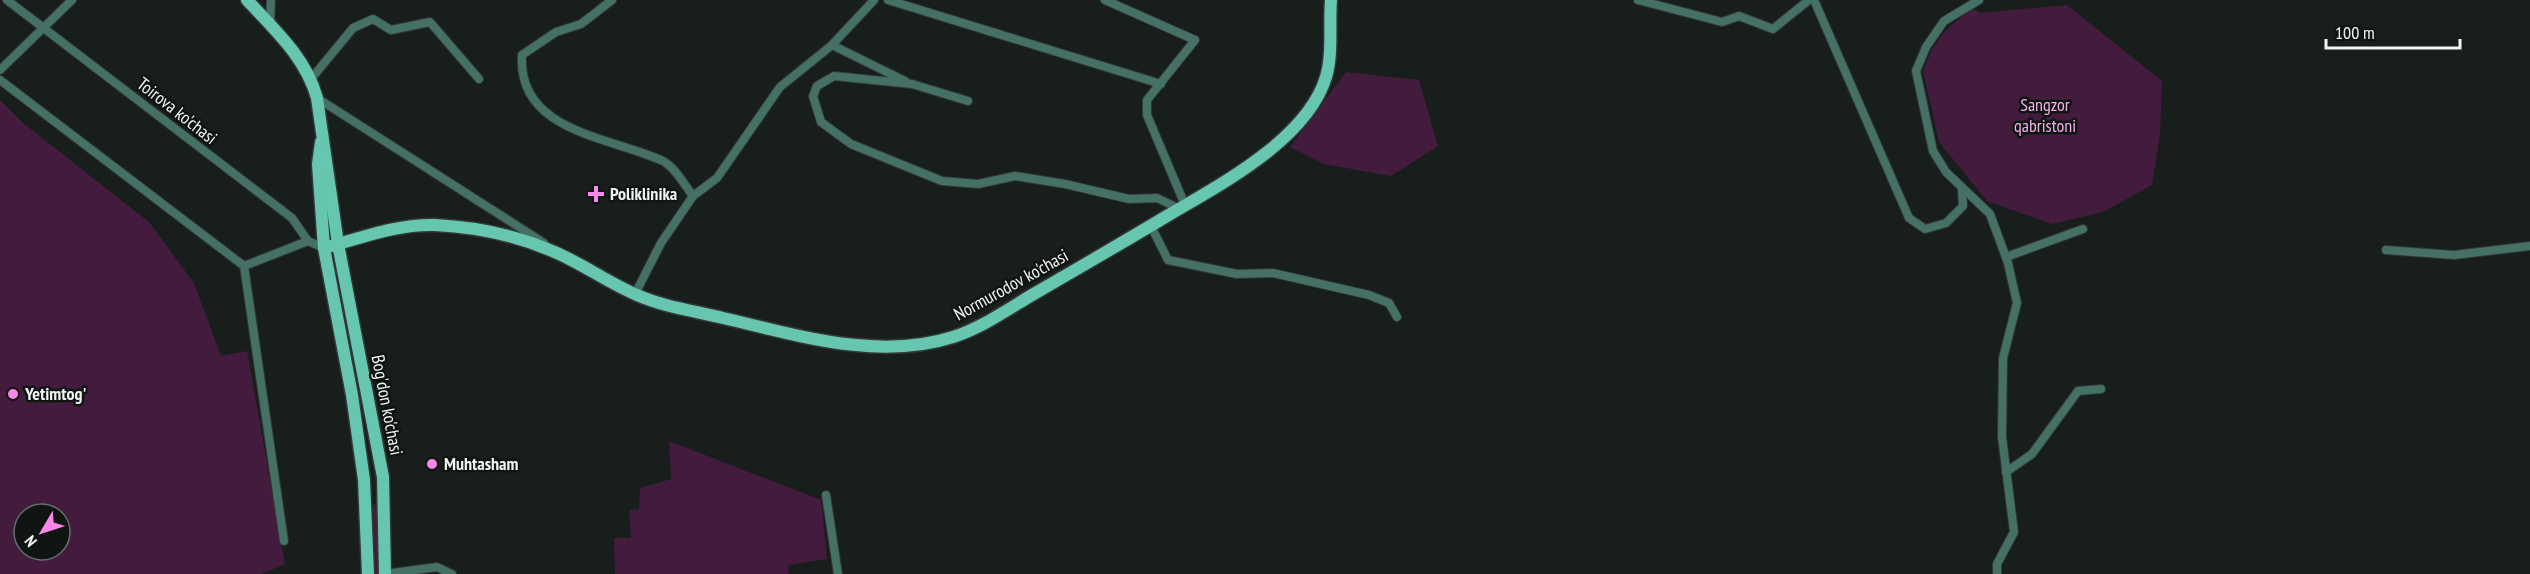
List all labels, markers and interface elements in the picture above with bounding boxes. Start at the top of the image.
scale bar [2326,12,2460,50]
text: 100 m [2335,21,2375,44]
street label: Toirova ko'chasi [133,72,222,149]
park label: Sangzor qabristoni [2014,93,2076,137]
place label: Poliklinika [610,182,677,205]
marker: Poliklinika [587,185,605,203]
street label: Normurodov ko'chasi [949,244,1072,325]
street label: Bog'don ko'chasi [367,353,408,457]
place label: Yetimtog' [24,382,86,405]
marker: Yetimtog' [6,387,20,401]
place label: Muhtasham [444,452,519,475]
marker: Muhtasham [425,457,439,471]
north arrow [12,502,72,562]
text: N [20,532,41,551]

